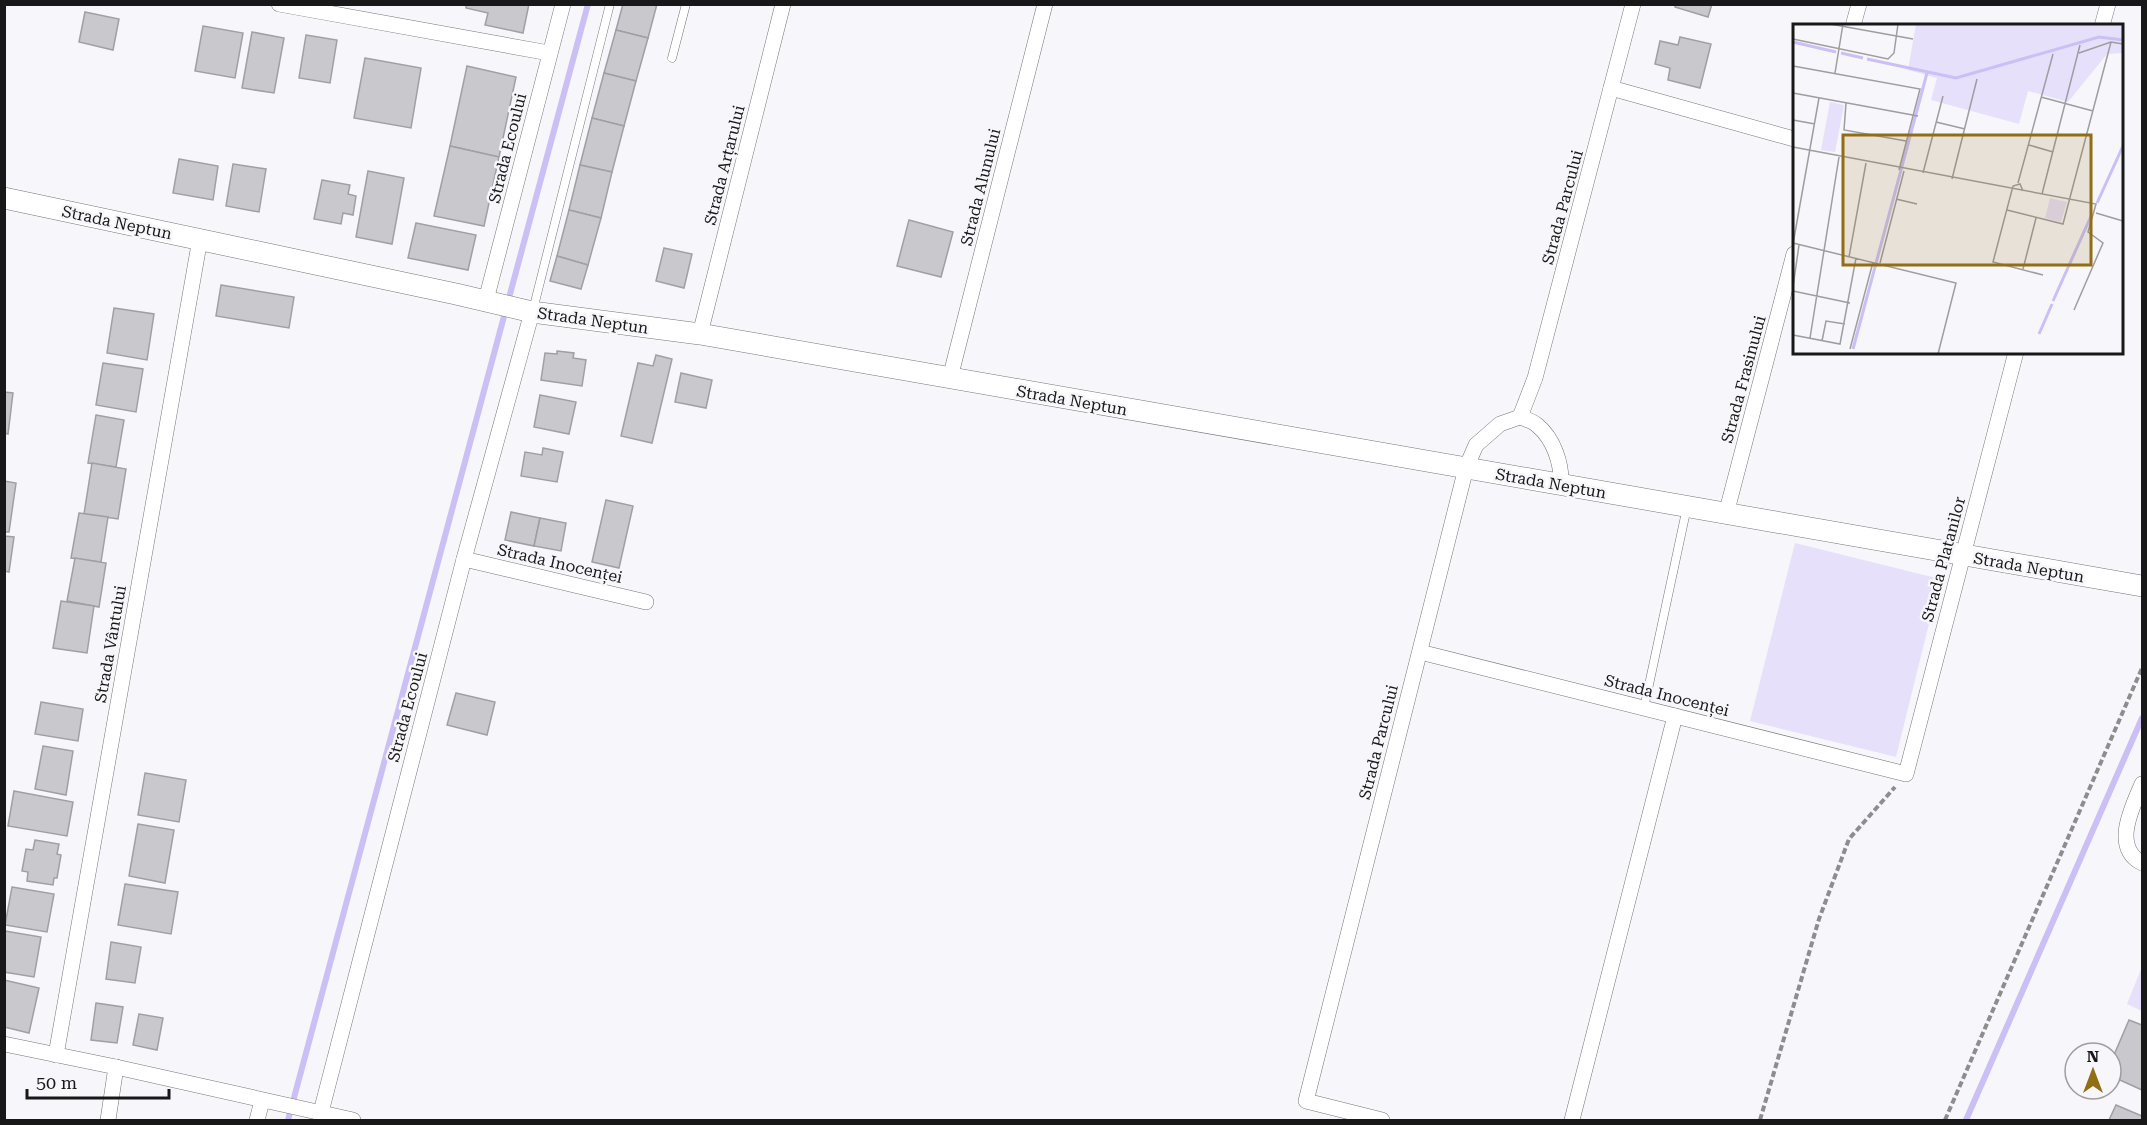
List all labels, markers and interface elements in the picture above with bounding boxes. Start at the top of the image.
inset map [1793,24,2123,354]
street label: Strada Ecoului [485,91,530,205]
street label: Strada Arțarului [700,103,750,227]
street label: Strada Alunului [957,126,1004,248]
street label: Strada Parcului [1538,148,1587,266]
street label: Strada Neptun [60,202,174,243]
street label: Strada Neptun [536,303,650,338]
street label: Strada Frasinului [1717,313,1770,445]
street label: Strada Neptun [1015,381,1129,420]
street label: Strada Neptun [1494,464,1608,503]
street label: Strada Platanilor [1918,494,1969,624]
street label: Strada Inocenței [495,540,624,588]
street label: Strada Neptun [1972,548,2086,587]
street label: Strada Vântului [91,584,130,704]
street label: Strada Ecoului [384,650,431,764]
street label: Strada Inocenței [1602,671,1731,721]
street label: Strada Parcului [1355,683,1402,802]
north arrow [2063,1041,2123,1101]
text: N [2087,1047,2099,1066]
scale bar [27,1062,170,1100]
text: 50 m [36,1072,77,1093]

